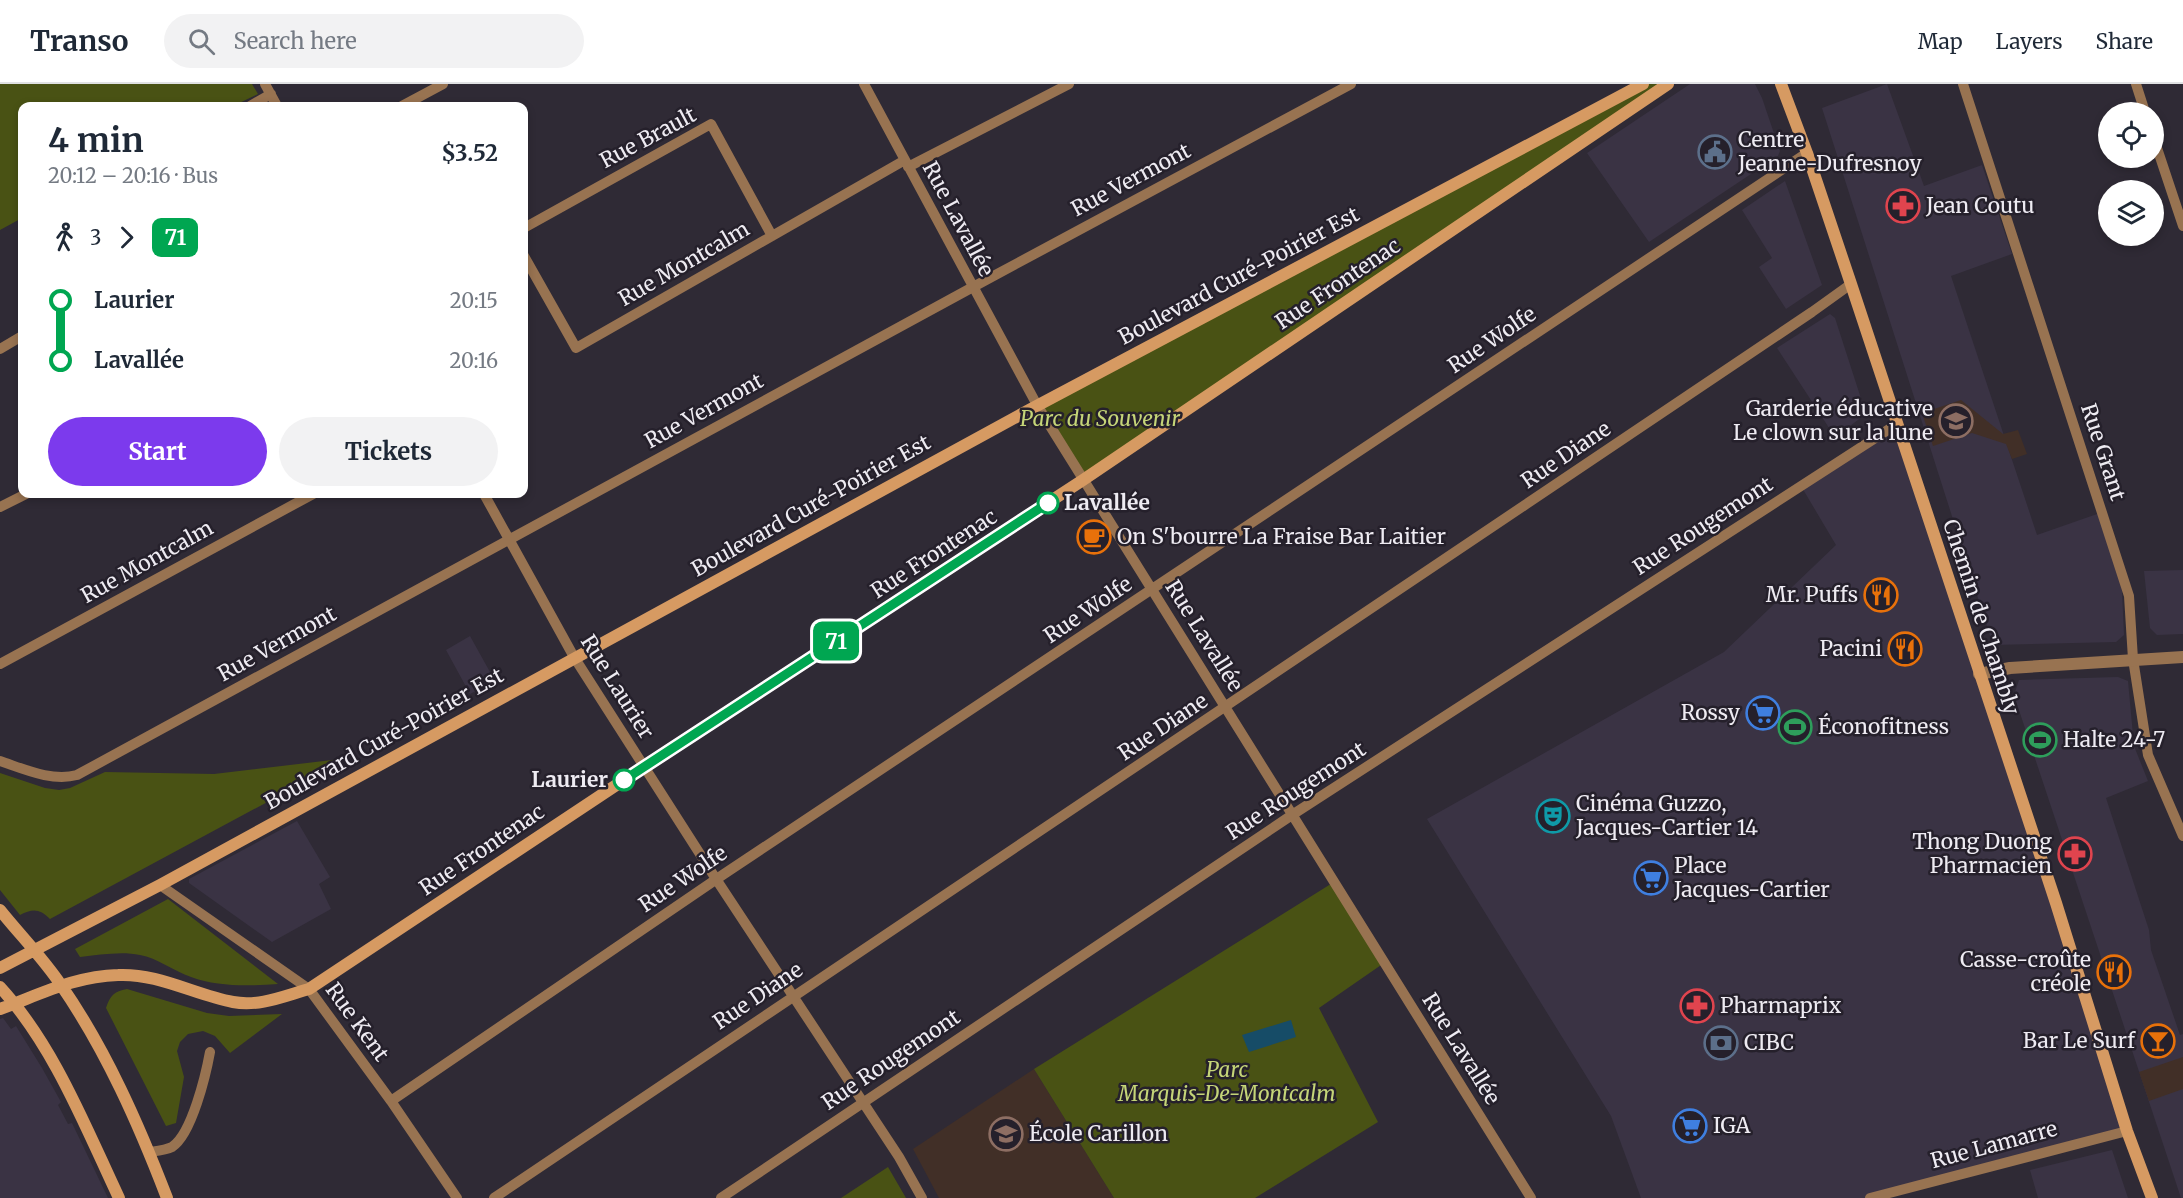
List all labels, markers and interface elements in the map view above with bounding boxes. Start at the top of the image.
search box [164,14,584,68]
text: Transo [30,23,128,59]
icon: search [185,25,218,58]
text: Search here [233,27,357,55]
text: Map [1918,28,1963,55]
text: Layers [1996,28,2063,55]
text: Share [2096,28,2153,55]
street label: Rue Brault [595,101,700,174]
map controls [2098,102,2164,246]
button: locate [2098,102,2164,168]
text: 4 min [48,120,144,161]
place label: Centre Jeanne-Dufresnoy [1737,126,1922,177]
public building icon: Centre Jeanne-Dufresnoy [1697,134,1733,170]
street label: Rue Vermont [1066,137,1195,222]
text: $3.52 [441,139,498,167]
street label: Rue Lavallée [917,157,1000,281]
text: 20:12 – 20:16 · Bus [48,163,218,188]
button: layers [2098,180,2164,246]
pharmacy icon: Jean Coutu [1885,188,1921,224]
place label: Jean Coutu [1925,192,2034,219]
street label: Boulevard Curé-Poirier Est [1114,200,1364,351]
street label: Rue Montcalm [613,215,754,312]
icon: walk [48,221,81,254]
icon: forward [110,221,143,254]
text: 71 [164,224,186,251]
text: 3 [90,225,101,250]
street label: Rue Frontenac [1270,232,1405,335]
text: Laurier [94,286,174,314]
text: 20:15 [450,288,498,313]
street label: Rue Wolfe [1442,300,1541,379]
text: Lavallée [94,346,184,374]
text: 20:16 [450,348,498,373]
street label: Rue Vermont [640,367,768,454]
place label: Garderie éducative Le clown sur la lune [1733,395,1933,446]
street label: Rue Grant [2075,400,2132,504]
school or university icon: Garderie éducative Le clown sur la lune [1938,403,1974,439]
park label: Parc du Souvenir [1020,405,1180,432]
street label: Rue Diane [1516,415,1616,494]
button: Start [48,417,267,486]
button: Tickets [279,417,498,486]
street label: Boulevard Curé-Poirier Est [687,429,935,583]
street label: Rue Rougemont [1628,470,1778,581]
place label: Lavallée [1064,489,1150,516]
marker: Lavallée [1037,492,1059,514]
street label: Rue Frontenac [866,503,1002,604]
street label: Rue Montcalm [76,514,218,609]
street label: Chemin de Chambly [1937,516,2026,719]
cafe icon: On S'bourre La Fraise Bar Laitier [1076,519,1112,555]
place label: On S'bourre La Fraise Bar Laitier [1117,523,1446,550]
street label: Rue Wolfe [1038,570,1137,649]
street label: Rue Lavallée [1159,575,1249,697]
restaurant icon: Mr. Puffs [1863,577,1899,613]
place label: Mr. Puffs [1766,581,1858,608]
street label: Rue Vermont [213,600,341,687]
line badge: 71 [809,622,863,660]
text: 71 [825,628,847,655]
street label: Rue Laurier [575,630,660,744]
restaurant icon: Pacini [1887,631,1923,667]
place label: Pacini [1819,635,1882,662]
street label: Boulevard Curé-Poirier Est [260,662,508,816]
street label: Rue Diane [1113,687,1213,766]
supermarket icon: Rossy [1745,695,1781,731]
place label: Rossy [1681,699,1741,726]
sports icon: Éconofitness [1777,709,1813,745]
place label: Éconofitness [1818,712,1949,740]
sports icon: Halte 24-7 [2022,722,2058,758]
place label: Halte 24-7 [2063,726,2165,753]
street label: Rue Rougemont [1221,735,1371,846]
place label: Laurier [531,766,608,793]
marker: Laurier [613,769,635,791]
place label: Cinéma Guzzo, Jacques-Cartier 14 [1575,790,1758,841]
street label: Rue Frontenac [414,798,549,901]
theatre icon: Cinéma Guzzo, Jacques-Cartier 14 [1535,798,1571,834]
place label: Thong Duong Pharmacien [1912,828,2052,879]
pharmacy icon: Thong Duong Pharmacien [2057,836,2093,872]
street label: Rue Wolfe [633,839,732,918]
place label: Place Jacques-Cartier [1673,852,1830,903]
supermarket icon: Place Jacques-Cartier [1633,860,1669,896]
place label: Casse-croûte créole [1960,946,2091,997]
restaurant icon: Casse-croûte créole [2096,954,2132,990]
street label: Rue Diane [708,956,808,1035]
street label: Rue Kent [320,977,395,1066]
street label: Rue Lavallée [1416,988,1506,1110]
pharmacy icon: Pharmaprix [1679,988,1715,1024]
place label: Pharmaprix [1720,992,1842,1019]
street label: Rue Rougemont [816,1003,965,1116]
bar icon: Bar Le Surf [2140,1023,2176,1059]
bank icon: CIBC [1703,1025,1739,1061]
place label: Bar Le Surf [2023,1027,2136,1054]
place label: CIBC [1744,1029,1794,1056]
park label: Parc Marquis-De-Montcalm [1117,1056,1336,1107]
supermarket icon: IGA [1672,1108,1708,1144]
place label: IGA [1713,1112,1750,1139]
street label: Rue Lamarre [1928,1115,2060,1174]
school or university icon: École Carillon [988,1116,1024,1152]
place label: École Carillon [1029,1119,1168,1147]

